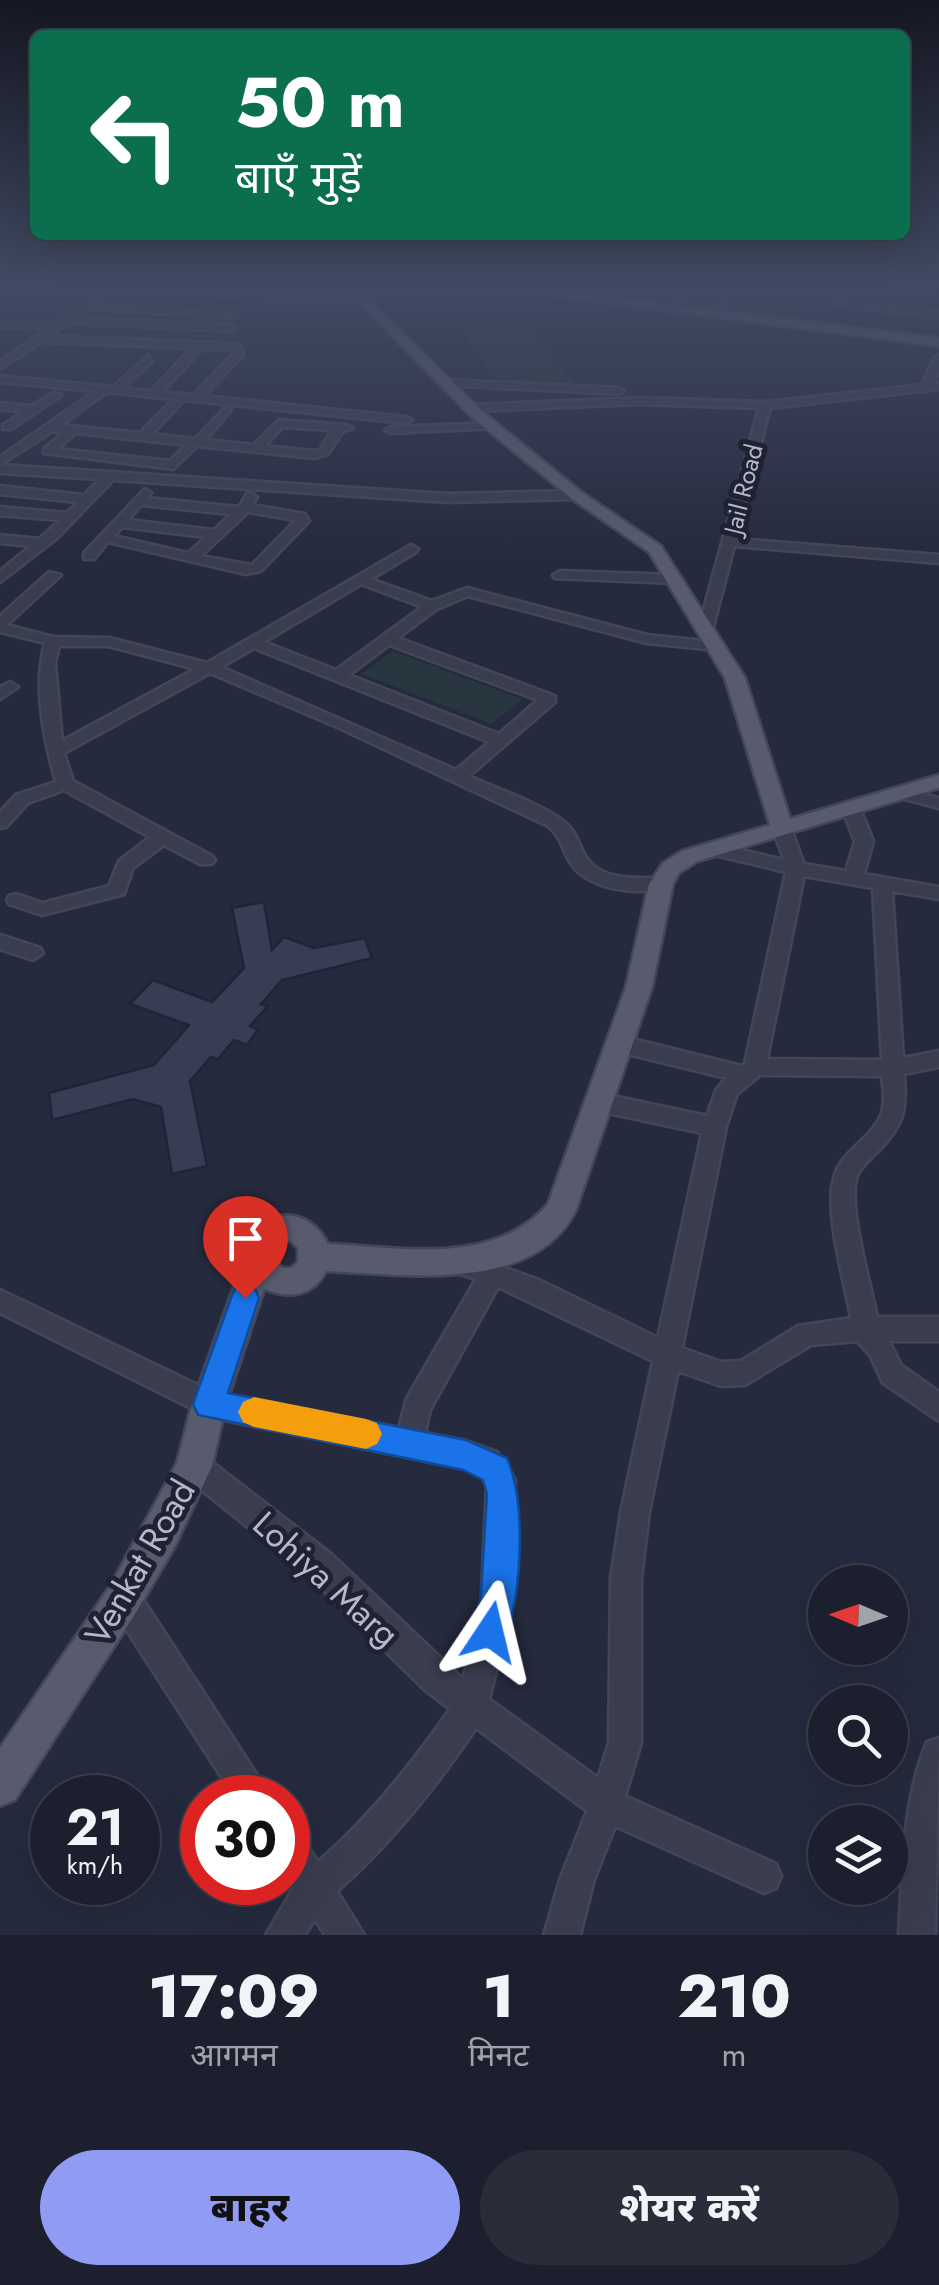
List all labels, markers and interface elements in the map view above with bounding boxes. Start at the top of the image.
text: 50 m [235,52,405,153]
icon: left [70,70,200,200]
text: बाएँ मुड़ें [235,145,362,210]
street label: Jail Road [714,440,772,541]
pin [203,1196,288,1299]
icon: arrive [218,1211,273,1266]
street label: Venkat Road [73,1470,207,1654]
street label: Lohiya Marg [242,1500,410,1658]
north arrow [808,1565,908,1665]
map controls [808,1565,908,1905]
position arrow [438,1580,542,1684]
button: search [808,1685,908,1785]
speed limit sign: 30 [180,1775,310,1905]
text: 21 [66,1791,124,1864]
button: layers [808,1805,908,1905]
text: km/h [67,1847,123,1883]
text: 17:09 [148,1953,320,2040]
text: 1 [483,1953,514,2040]
text: 210 [677,1953,791,2040]
text: आगमन [190,2032,278,2078]
text: मिनट [468,2032,529,2078]
text: m [722,2032,747,2078]
button: बाहर [40,2150,460,2265]
button: शेयर करें [480,2150,899,2265]

